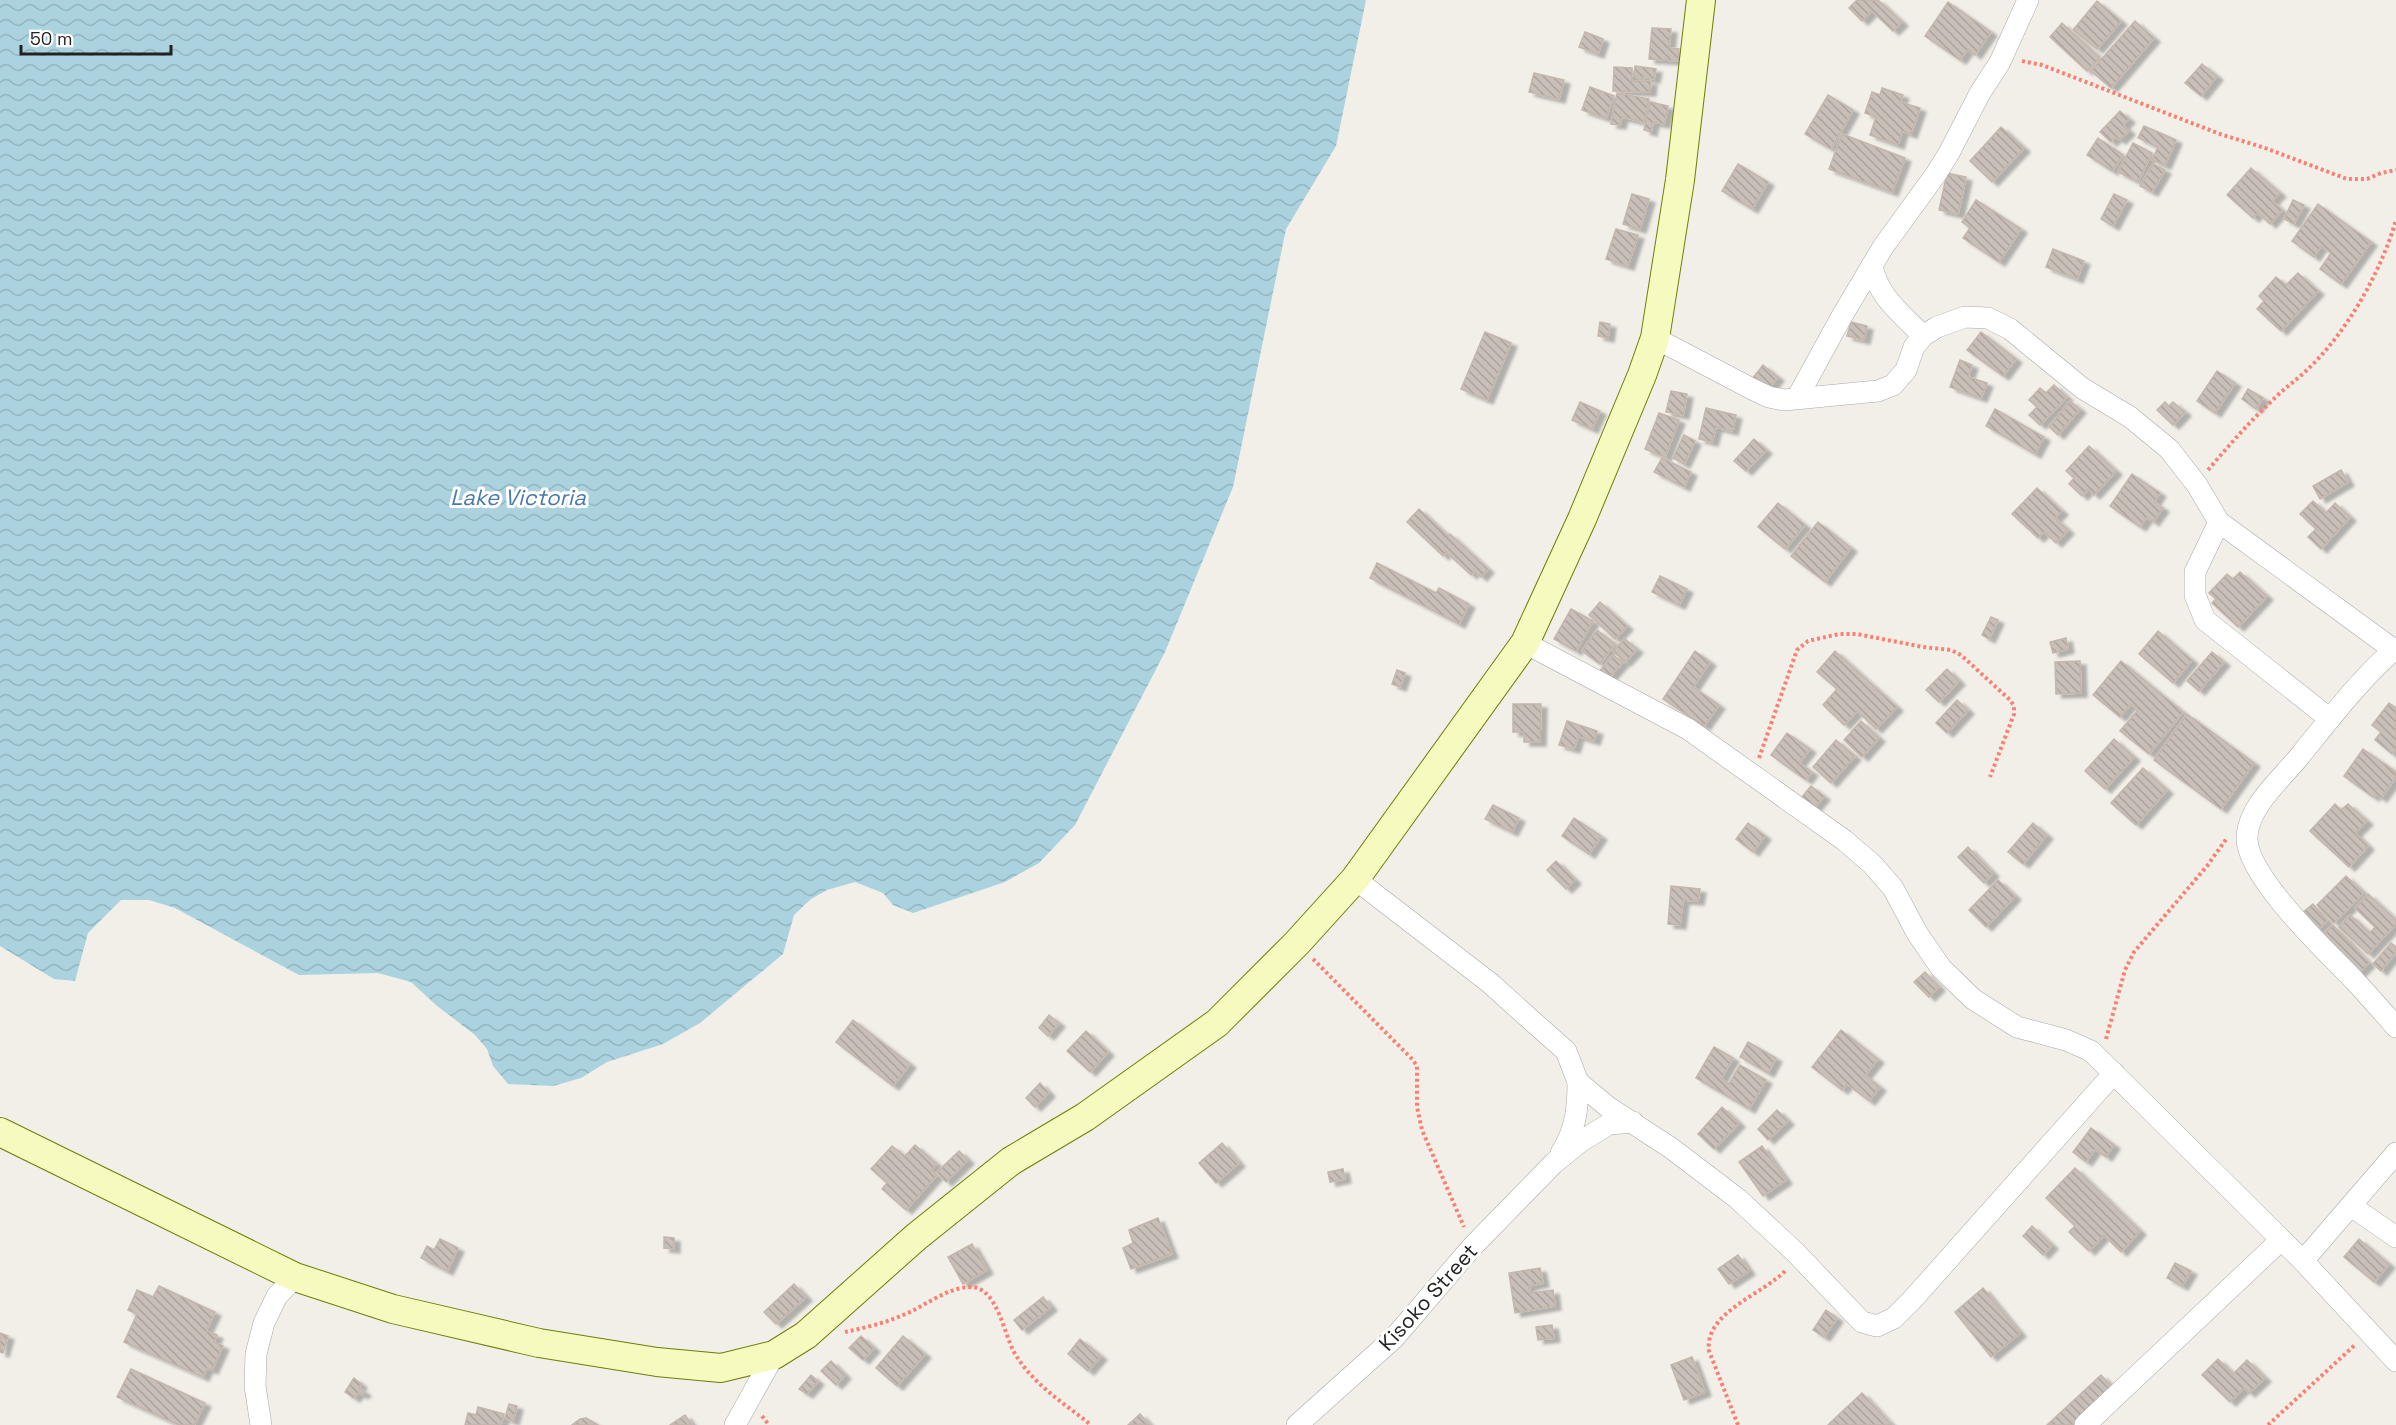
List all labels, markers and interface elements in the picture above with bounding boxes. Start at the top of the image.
scale bar [21,18,171,56]
text: 50 m [30,27,72,50]
water label: Lake Victoria [450,483,586,511]
street label: Kisoko Street [1373,1238,1483,1356]

